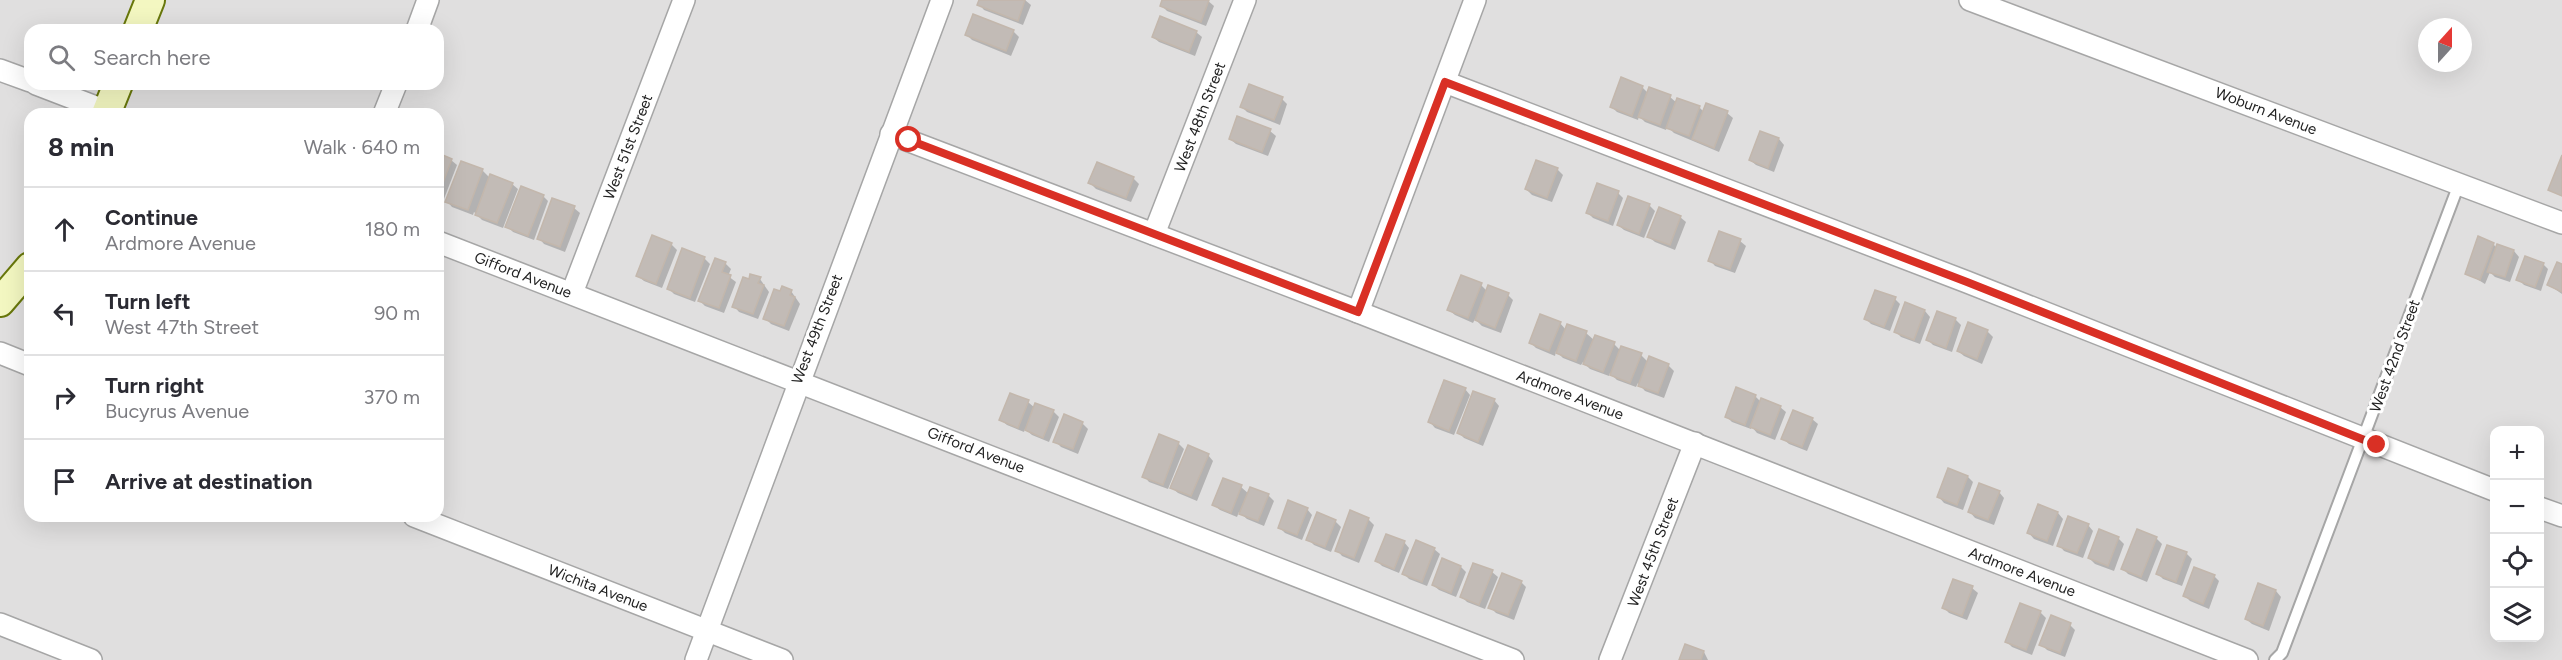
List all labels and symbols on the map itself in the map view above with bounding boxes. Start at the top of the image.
north arrow [2418,18,2472,72]
street label: West 48th Street [1171,59,1229,175]
street label: Woburn Avenue [2213,83,2319,139]
street label: West 51st Street [600,91,657,202]
route start [895,126,921,152]
street label: Gifford Avenue [472,248,574,302]
street label: West 49th Street [788,271,846,386]
street label: West 42nd Street [2366,297,2424,415]
street label: Ardmore Avenue [1514,366,1626,424]
street label: Gifford Avenue [925,423,1027,477]
route end [2363,431,2389,457]
street label: West 45th Street [1624,494,1682,609]
street label: Ardmore Avenue [1966,543,2078,601]
street label: Wichita Avenue [545,561,651,615]

